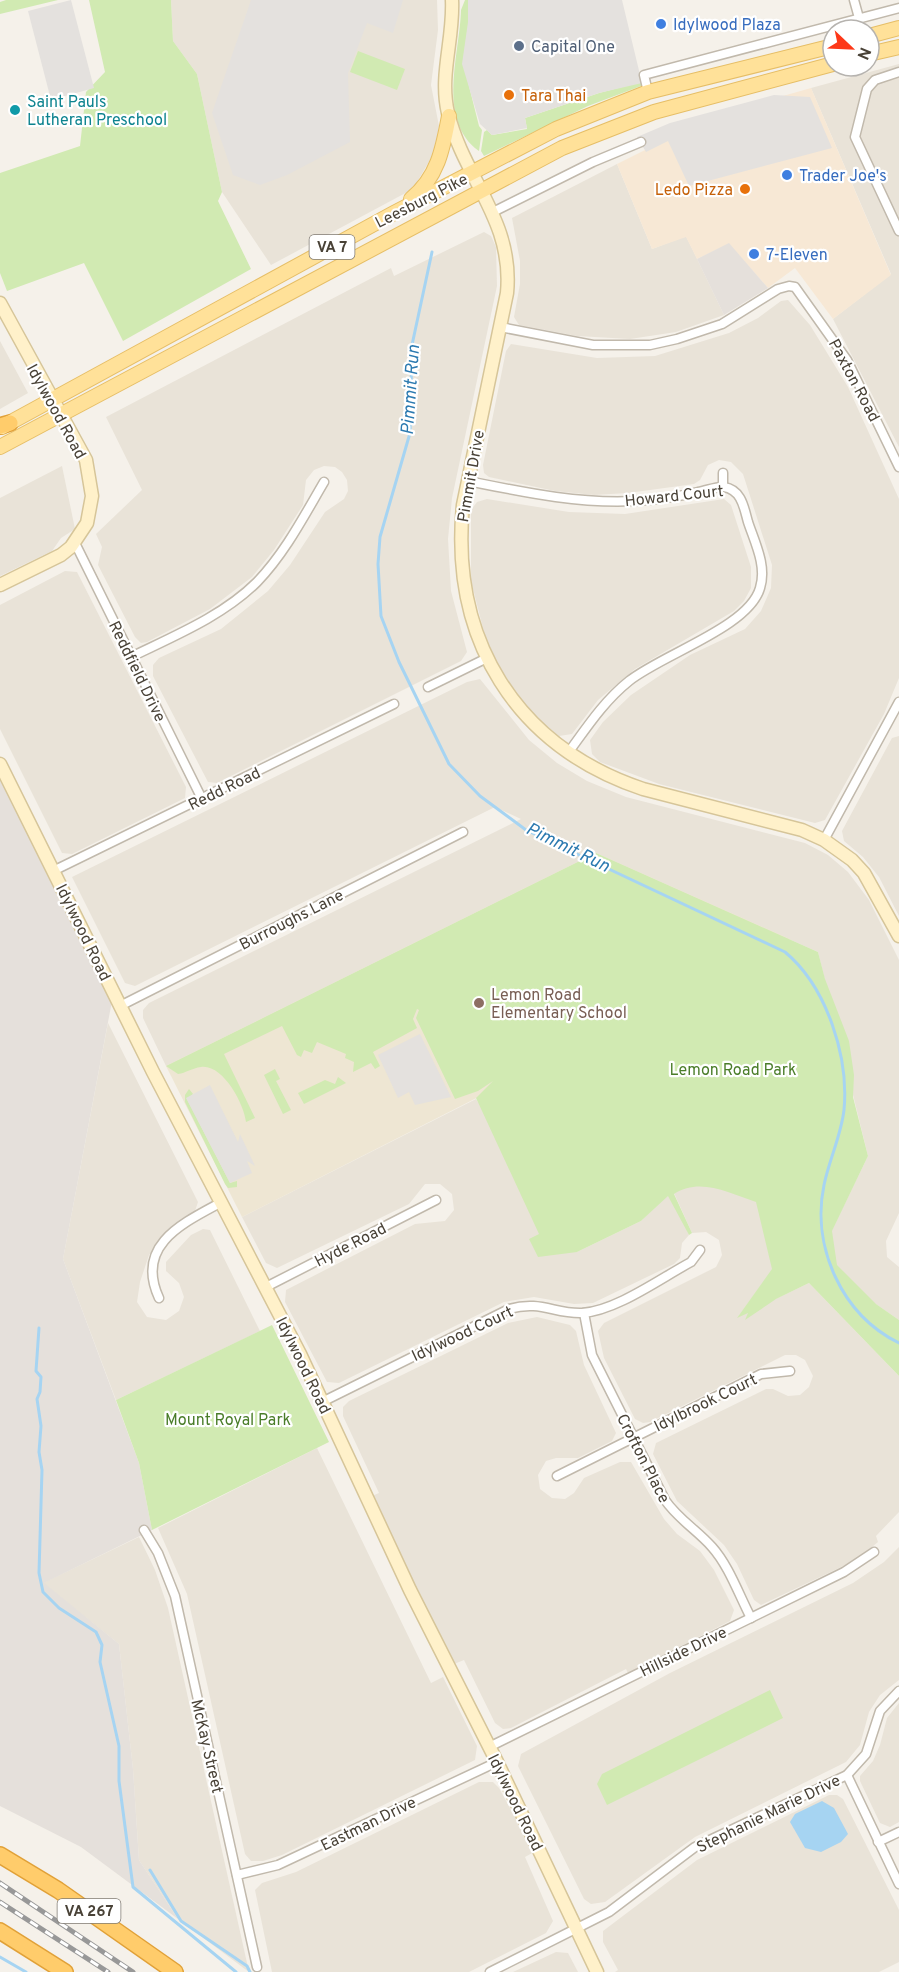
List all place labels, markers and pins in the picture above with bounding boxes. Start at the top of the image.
place label: Idylwood Plaza [673,16,781,36]
marker: Idylwood Plaza [654,17,668,31]
place label: Capital One [531,38,615,58]
marker: Capital One [512,39,526,53]
place label: Tara Thai [521,87,586,107]
marker: Tara Thai [502,88,516,102]
place label: Saint Pauls Lutheran Preschool [27,93,167,131]
marker: Saint Pauls Lutheran Preschool [8,103,22,117]
place label: Trader Joe's [799,167,887,187]
marker: Trader Joe's [780,168,794,182]
place label: Ledo Pizza [655,181,733,201]
marker: Ledo Pizza [738,182,752,196]
place label: 7-Eleven [766,246,828,266]
marker: 7-Eleven [747,247,761,261]
place label: Lemon Road Elementary School [491,986,627,1024]
marker: Lemon Road Elementary School [472,996,486,1010]

